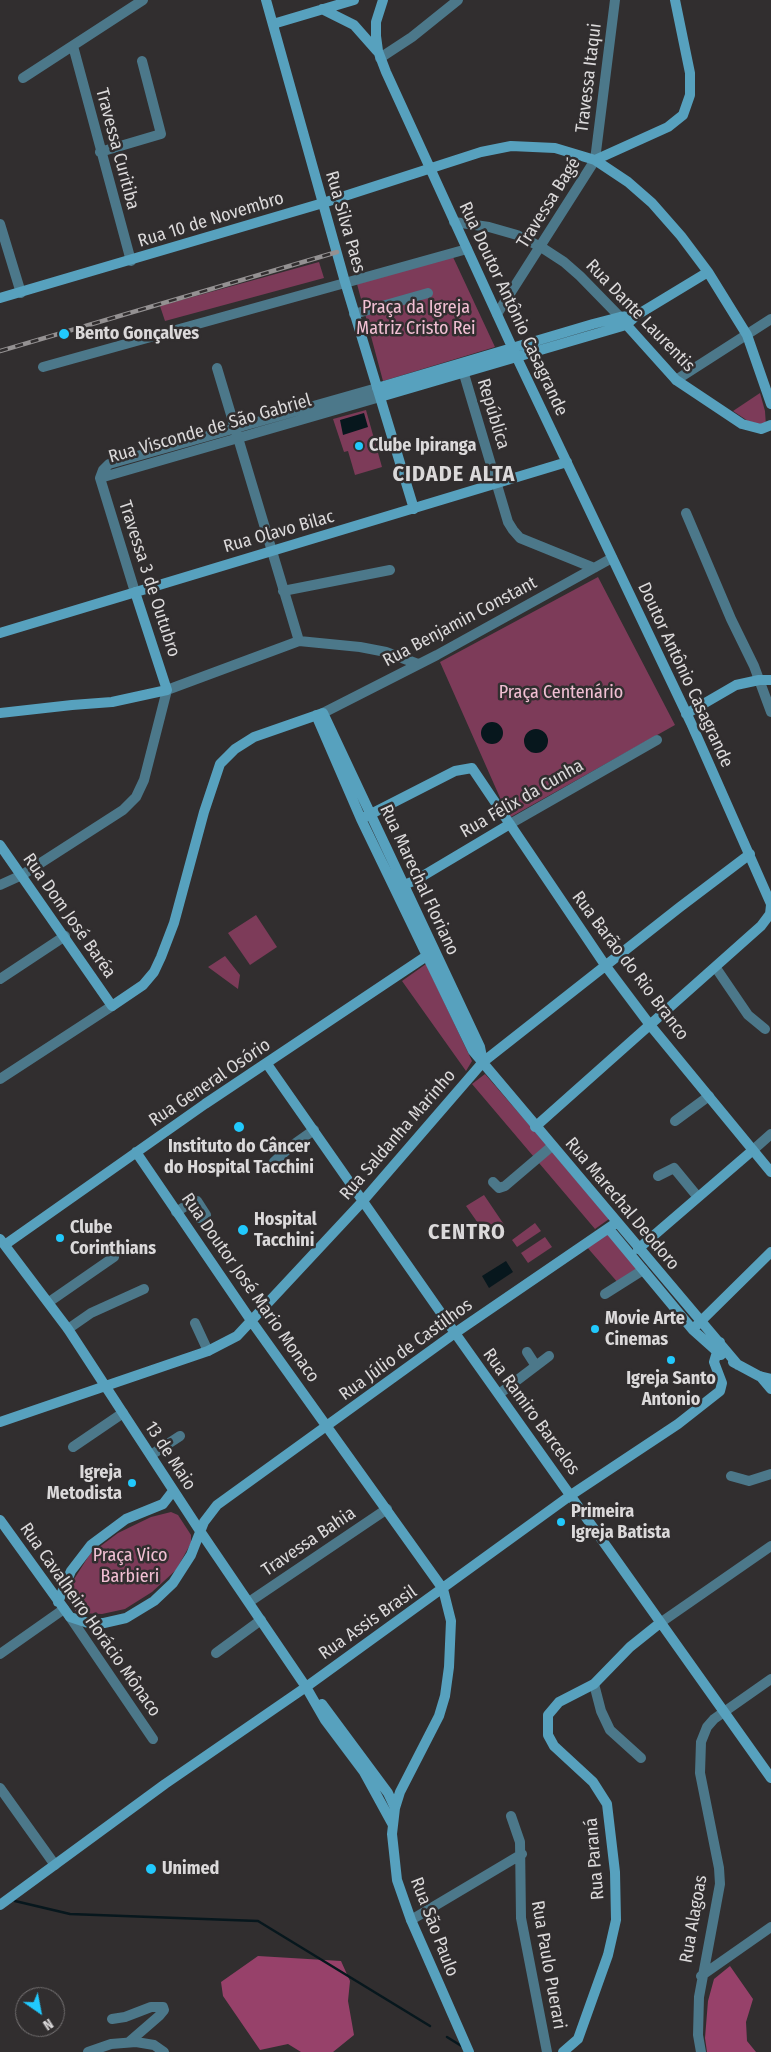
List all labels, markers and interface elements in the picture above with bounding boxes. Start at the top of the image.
street label: Travessa Itaqui [572,22,606,134]
street label: Travessa Curitiba [90,86,144,212]
street label: Travessa Bagé [513,154,585,252]
street label: Rua Silva Paes [320,169,370,275]
street label: Rua 10 de Novembro [135,188,287,252]
street label: Rua Doutor Antônio Casagrande [454,198,572,420]
street label: Rua Dante Laurentis [581,255,699,377]
park label: Praça da Igreja Matriz Cristo Rei [356,297,476,340]
place label: Bento Gonçalves [75,323,199,345]
marker: Bento Gonçalves [57,327,71,341]
street label: República [472,376,514,452]
street label: Rua Visconde de São Gabriel [106,390,314,468]
place label: Clube Ipiranga [369,435,476,457]
marker: Clube Ipiranga [353,440,365,452]
district label: CIDADE ALTA [391,462,517,488]
street label: Travessa 3 de Outubro [114,498,184,660]
street label: Rua Olavo Bilac [221,506,337,558]
street label: Rua Benjamin Constant [379,572,541,672]
street label: Doutor Antônio Casagrande [633,579,737,771]
park label: Praça Centenário [499,682,623,704]
street label: Rua Félix da Cunha [457,755,587,843]
street label: Rua Marechal Floriano [375,801,463,959]
street label: Rua Dom José Baréa [18,849,120,983]
street label: Rua Barão do Rio Branco [567,887,693,1045]
street label: Rua General Osório [145,1034,275,1132]
street label: Rua Saldanha Marinho [335,1065,461,1205]
marker: Instituto do Câncer do Hospital Tacchini [232,1120,246,1134]
street label: Rua Marechal Deodoro [560,1133,684,1275]
place label: Instituto do Câncer do Hospital Tacchini [164,1136,314,1178]
street label: Rua Doutor José Mario Monaco [176,1189,324,1387]
place label: Hospital Tacchini [254,1209,317,1252]
place label: Clube Corinthians [70,1217,156,1260]
district label: CENTRO [427,1220,507,1246]
marker: Hospital Tacchini [236,1223,250,1237]
marker: Clube Corinthians [54,1232,66,1244]
street label: Rua Júlio de Castilhos [335,1294,477,1406]
place label: Movie Arte Cinemas [605,1308,685,1350]
marker: Movie Arte Cinemas [589,1323,601,1335]
street label: Rua Ramiro Barcelos [478,1345,584,1479]
marker: Igreja Santo Antonio [665,1354,677,1366]
place label: Igreja Santo Antonio [626,1368,716,1410]
street label: 13 de Maio [140,1418,200,1494]
place label: Igreja Metodista [47,1462,122,1505]
marker: Igreja Metodista [126,1477,138,1489]
place label: Primeira Igreja Batista [571,1501,670,1544]
street label: Travessa Bahia [258,1503,360,1581]
marker: Primeira Igreja Batista [555,1516,567,1528]
street label: Rua Cavalheiro Horácio Mônaco [15,1519,165,1721]
park label: Praça Vico Barbieri [93,1545,167,1588]
street label: Rua Assis Brasil [315,1581,421,1665]
street label: Rua Paraná [581,1817,609,1901]
place label: Unimed [162,1858,219,1880]
marker: Unimed [144,1862,158,1876]
street label: Rua Alagoas [676,1873,712,1965]
street label: Rua São Paulo [405,1874,463,1980]
street label: Rua Paulo Puerari [526,1899,570,2031]
north arrow [15,1987,65,2037]
text: N [40,2015,56,2034]

